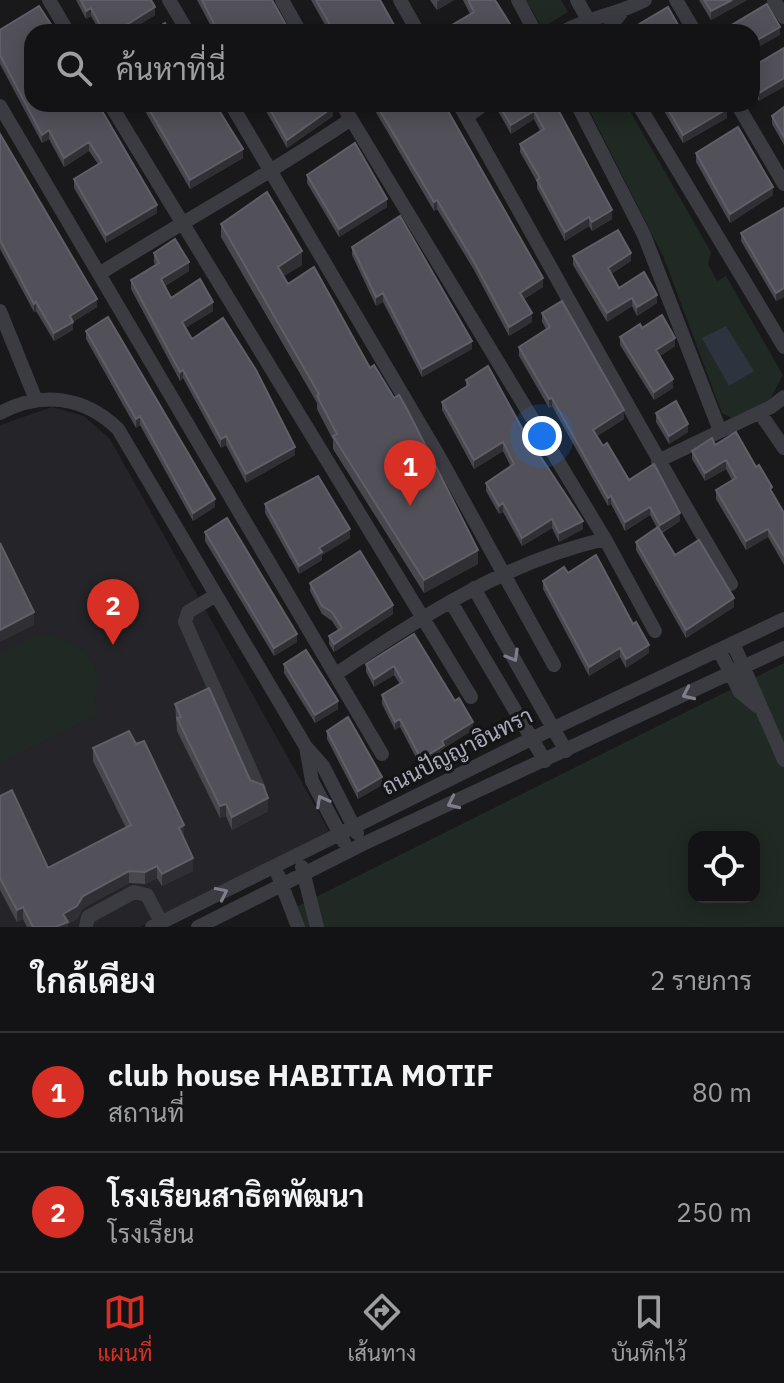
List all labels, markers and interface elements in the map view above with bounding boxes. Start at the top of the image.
search box [24,24,760,112]
icon: search [52,46,96,90]
text: ค้นหาที่นี่ [116,49,226,88]
your location [522,416,562,456]
pin: 1 [384,440,436,506]
pin: 2 [87,579,139,645]
one-way arrow [503,647,519,661]
one-way arrow [682,684,696,700]
street label: ถนนปัญญาอินทรา [377,700,537,801]
one-way arrow [446,794,461,810]
one-way arrow [317,795,332,809]
map controls [688,831,760,903]
button: locate [688,831,760,903]
one-way arrow [214,887,228,903]
text: ใกล้เคียง [32,958,156,1002]
text: 2 รายการ [650,963,752,997]
text: club house HABITIA MOTIF [108,1055,494,1094]
text: 1 [50,1075,66,1109]
text: 80 m [692,1075,752,1109]
text: สถานที่ [108,1095,184,1129]
text: โรงเรียนสาธิตพัฒนา [108,1176,364,1215]
text: 2 [50,1195,66,1229]
text: 250 m [676,1195,752,1229]
text: โรงเรียน [108,1216,194,1250]
tab: แผนที่ [98,1290,152,1367]
tab: เส้นทาง [347,1290,416,1367]
tab: บันทึกไว้ [611,1290,686,1367]

